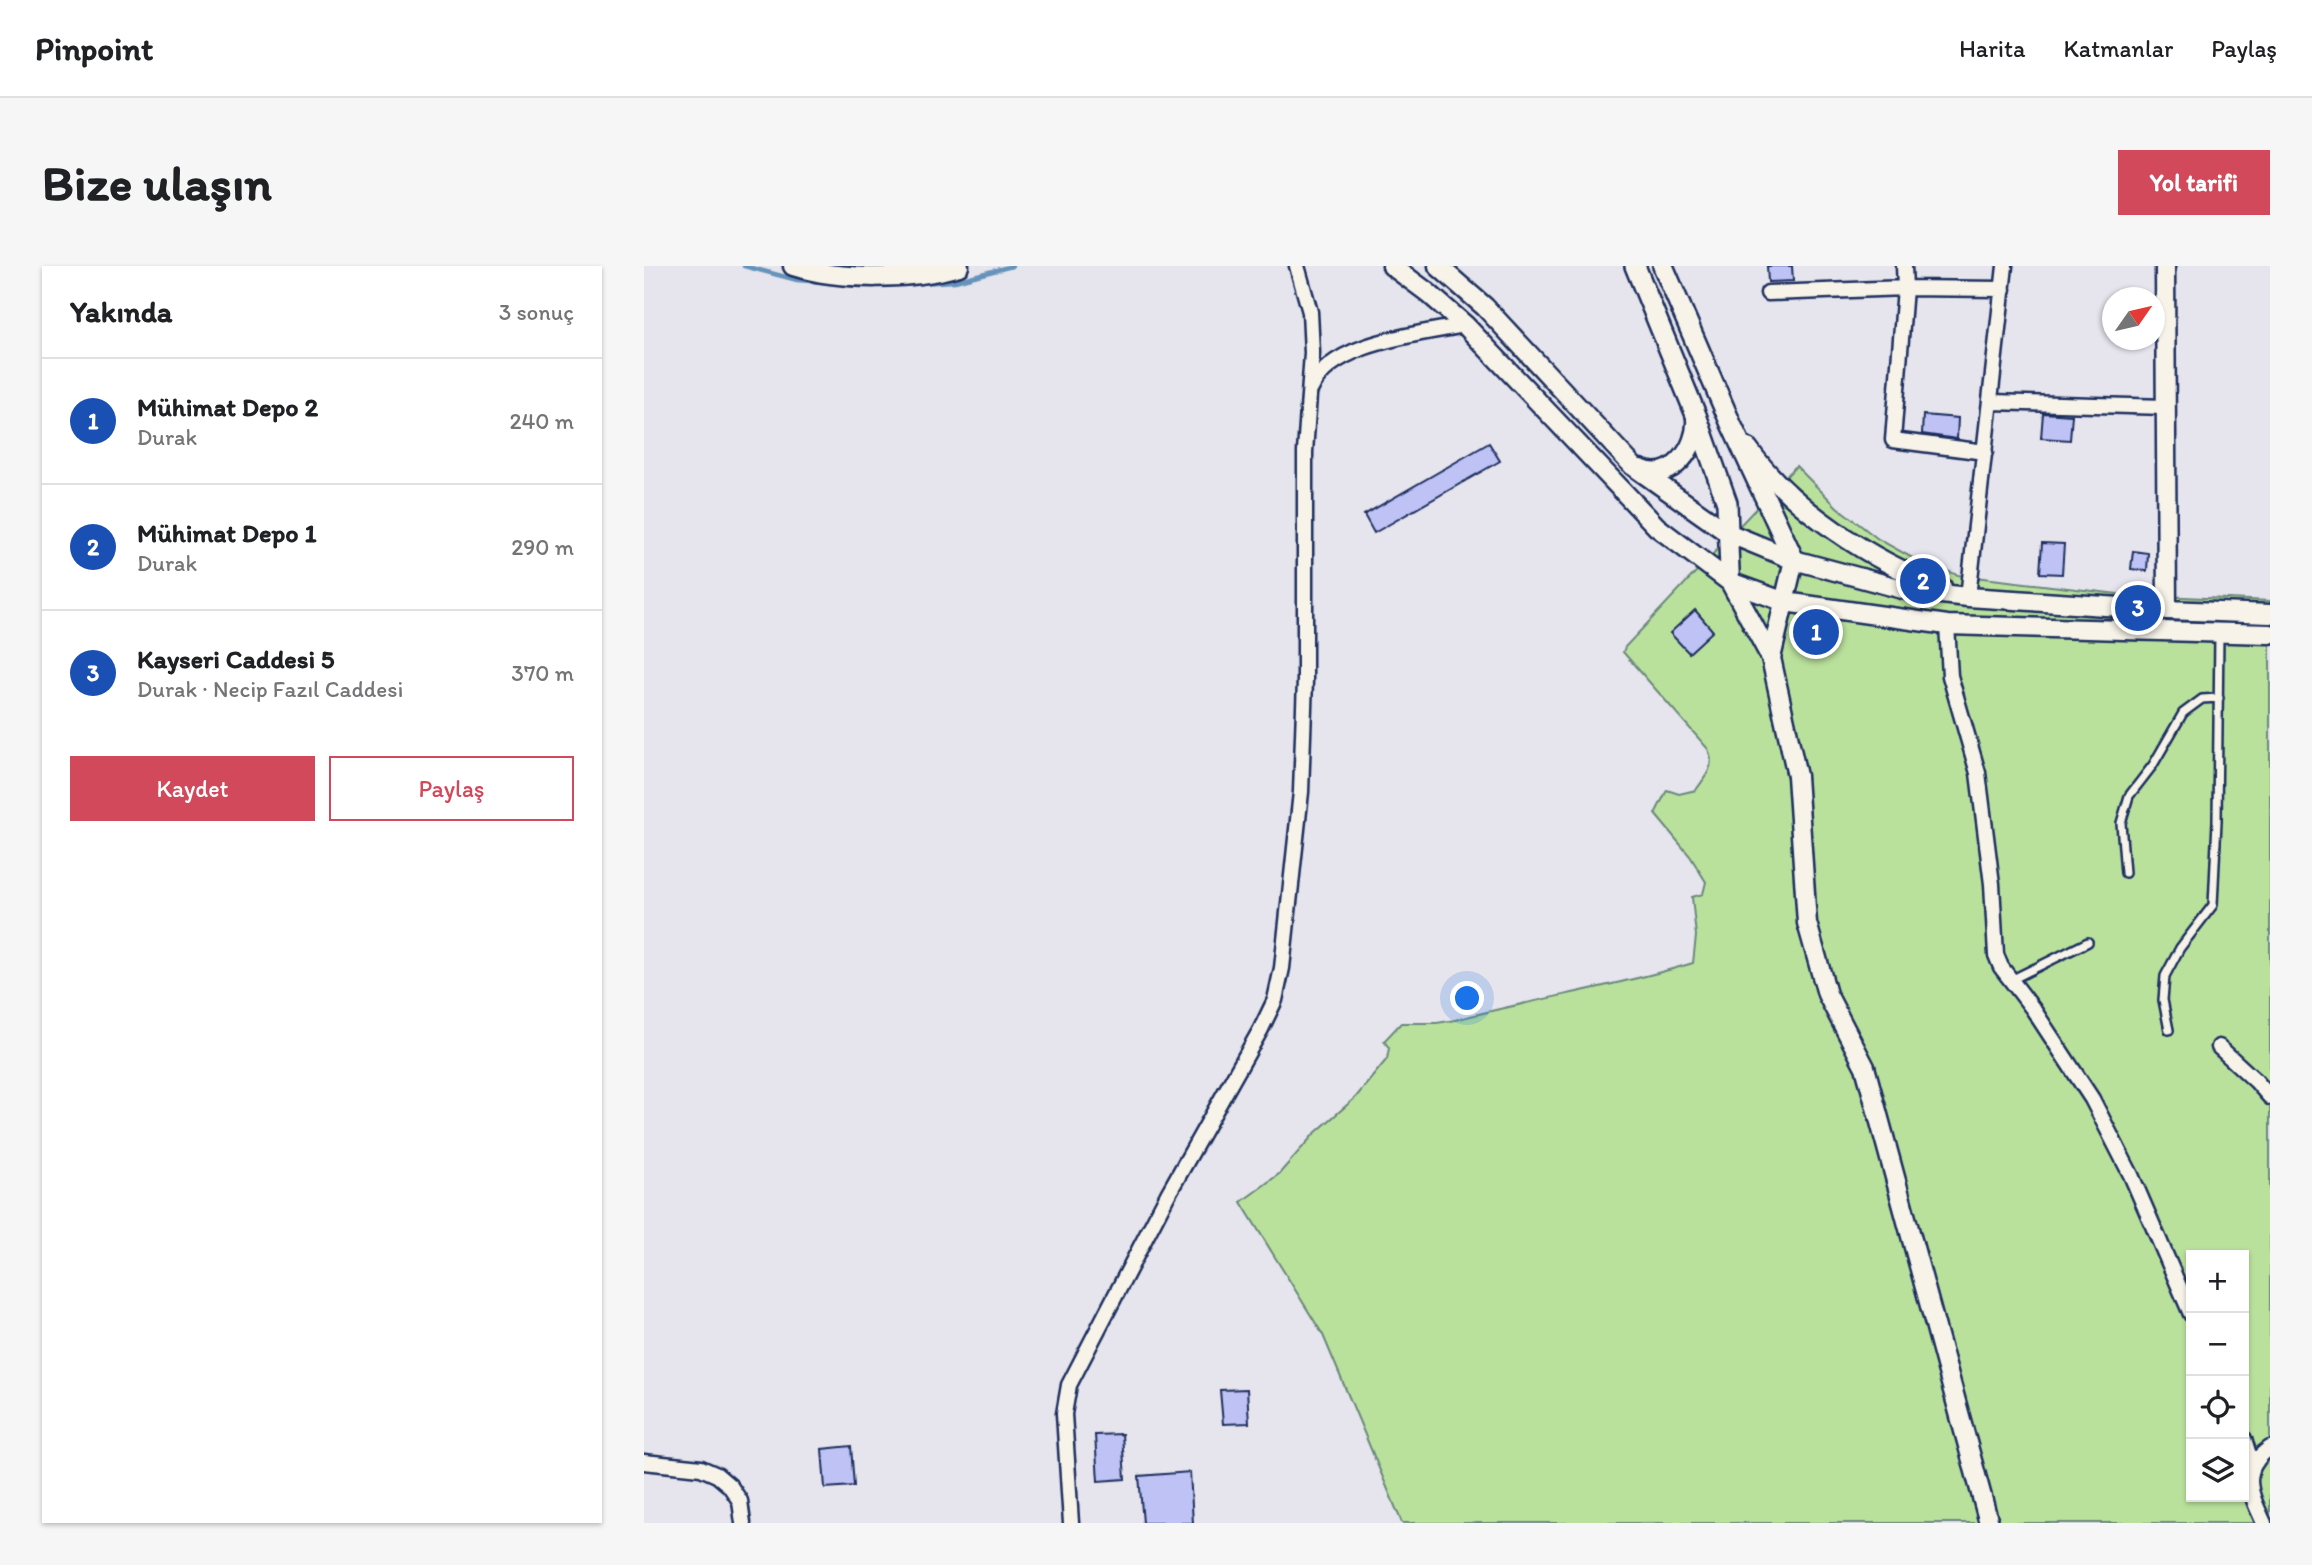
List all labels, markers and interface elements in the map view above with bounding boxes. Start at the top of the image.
text: Pinpoint [35,29,153,68]
text: Harita [1959,34,2025,63]
text: Katmanlar [2063,34,2173,63]
text: Paylaş [2211,34,2277,63]
button: Yol tarifi [2118,150,2270,215]
text: Bize ulaşın [42,153,272,212]
north arrow [2102,287,2165,350]
text: Yakında [70,293,172,330]
text: 3 sonuç [499,298,574,326]
text: Mühimat Depo 2 [137,391,318,423]
text: 1 [88,407,98,435]
text: 240 m [509,407,574,435]
text: Durak [137,423,197,451]
text: Mühimat Depo 1 [137,517,317,549]
text: 2 [87,533,99,561]
text: 290 m [511,533,574,561]
text: Durak [137,549,197,577]
pin: 2 [1900,555,1946,607]
pin: 3 [2115,582,2161,634]
pin: 1 [1793,606,1839,658]
text: Kayseri Caddesi 5 [137,643,335,675]
text: 3 [87,659,99,687]
text: 370 m [511,659,574,687]
text: Durak · Necip Fazıl Caddesi [137,675,403,703]
button: Kaydet [70,756,315,821]
button: Paylaş [329,756,574,821]
your location [1450,981,1484,1015]
map controls [2186,1250,2249,1502]
button: + [2186,1250,2249,1313]
button: − [2186,1313,2249,1376]
button: locate [2186,1376,2249,1439]
button: layers [2186,1439,2249,1502]

